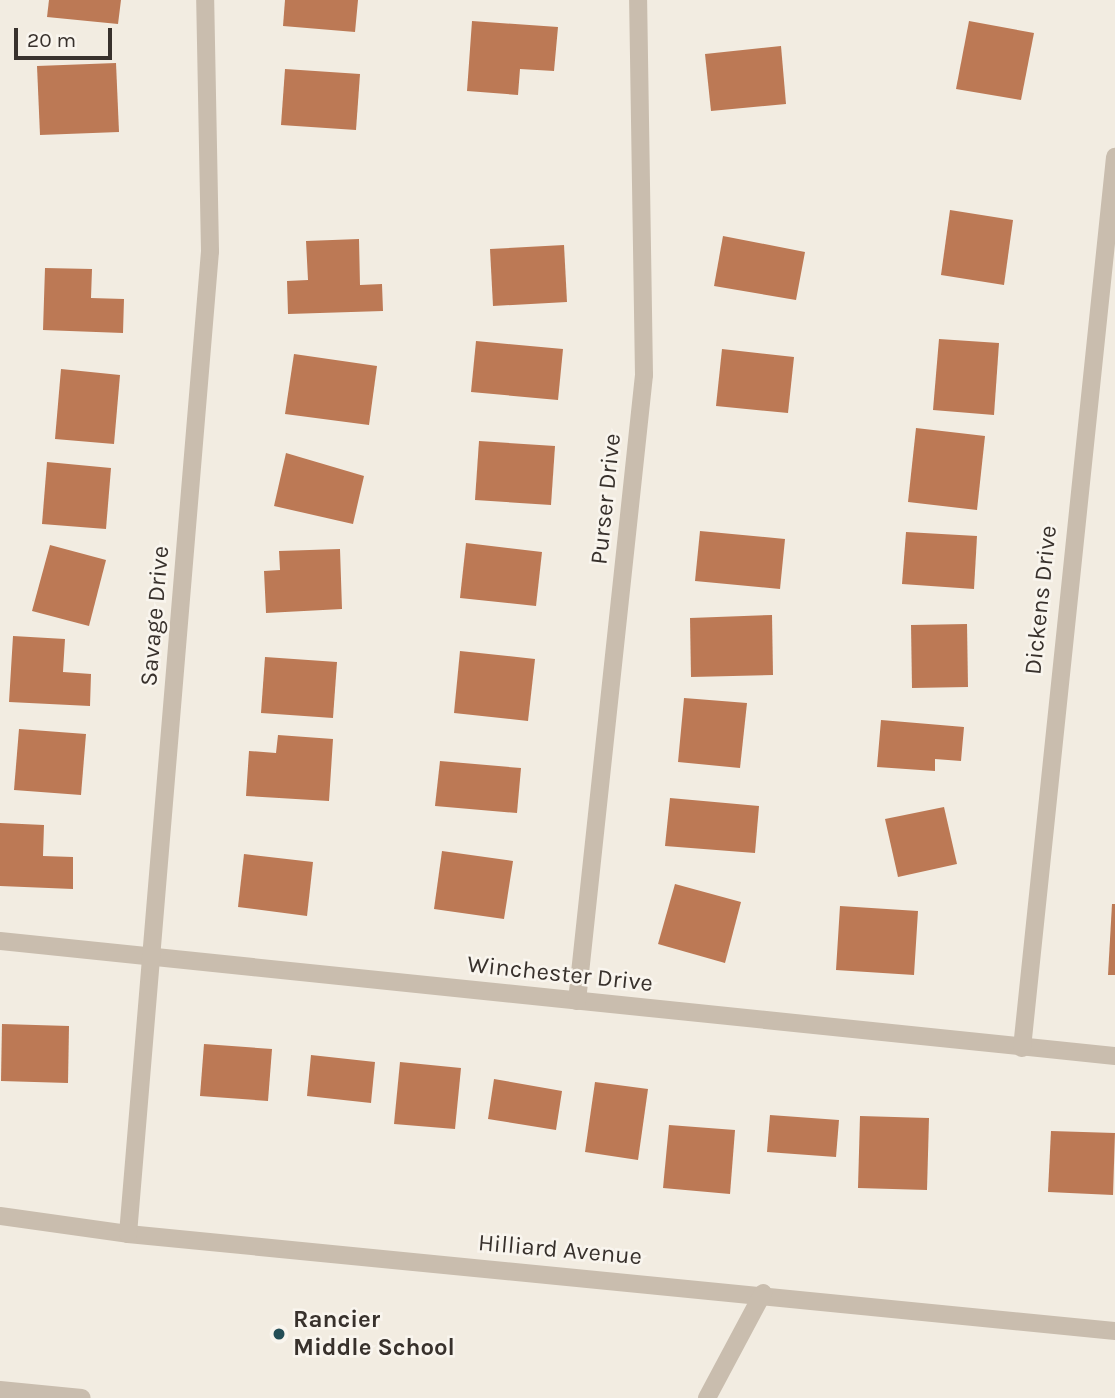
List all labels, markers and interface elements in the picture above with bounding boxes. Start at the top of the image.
scale bar [18,14,116,58]
text: 20 m [27,28,76,52]
street label: Purser Drive [585,432,627,566]
street label: Dickens Drive [1019,524,1063,676]
street label: Savage Drive [135,545,175,687]
street label: Winchester Drive [466,950,654,998]
street label: Hilliard Avenue [477,1228,643,1272]
place label: Rancier Middle School [293,1306,455,1362]
marker: Rancier Middle School [271,1326,287,1342]

